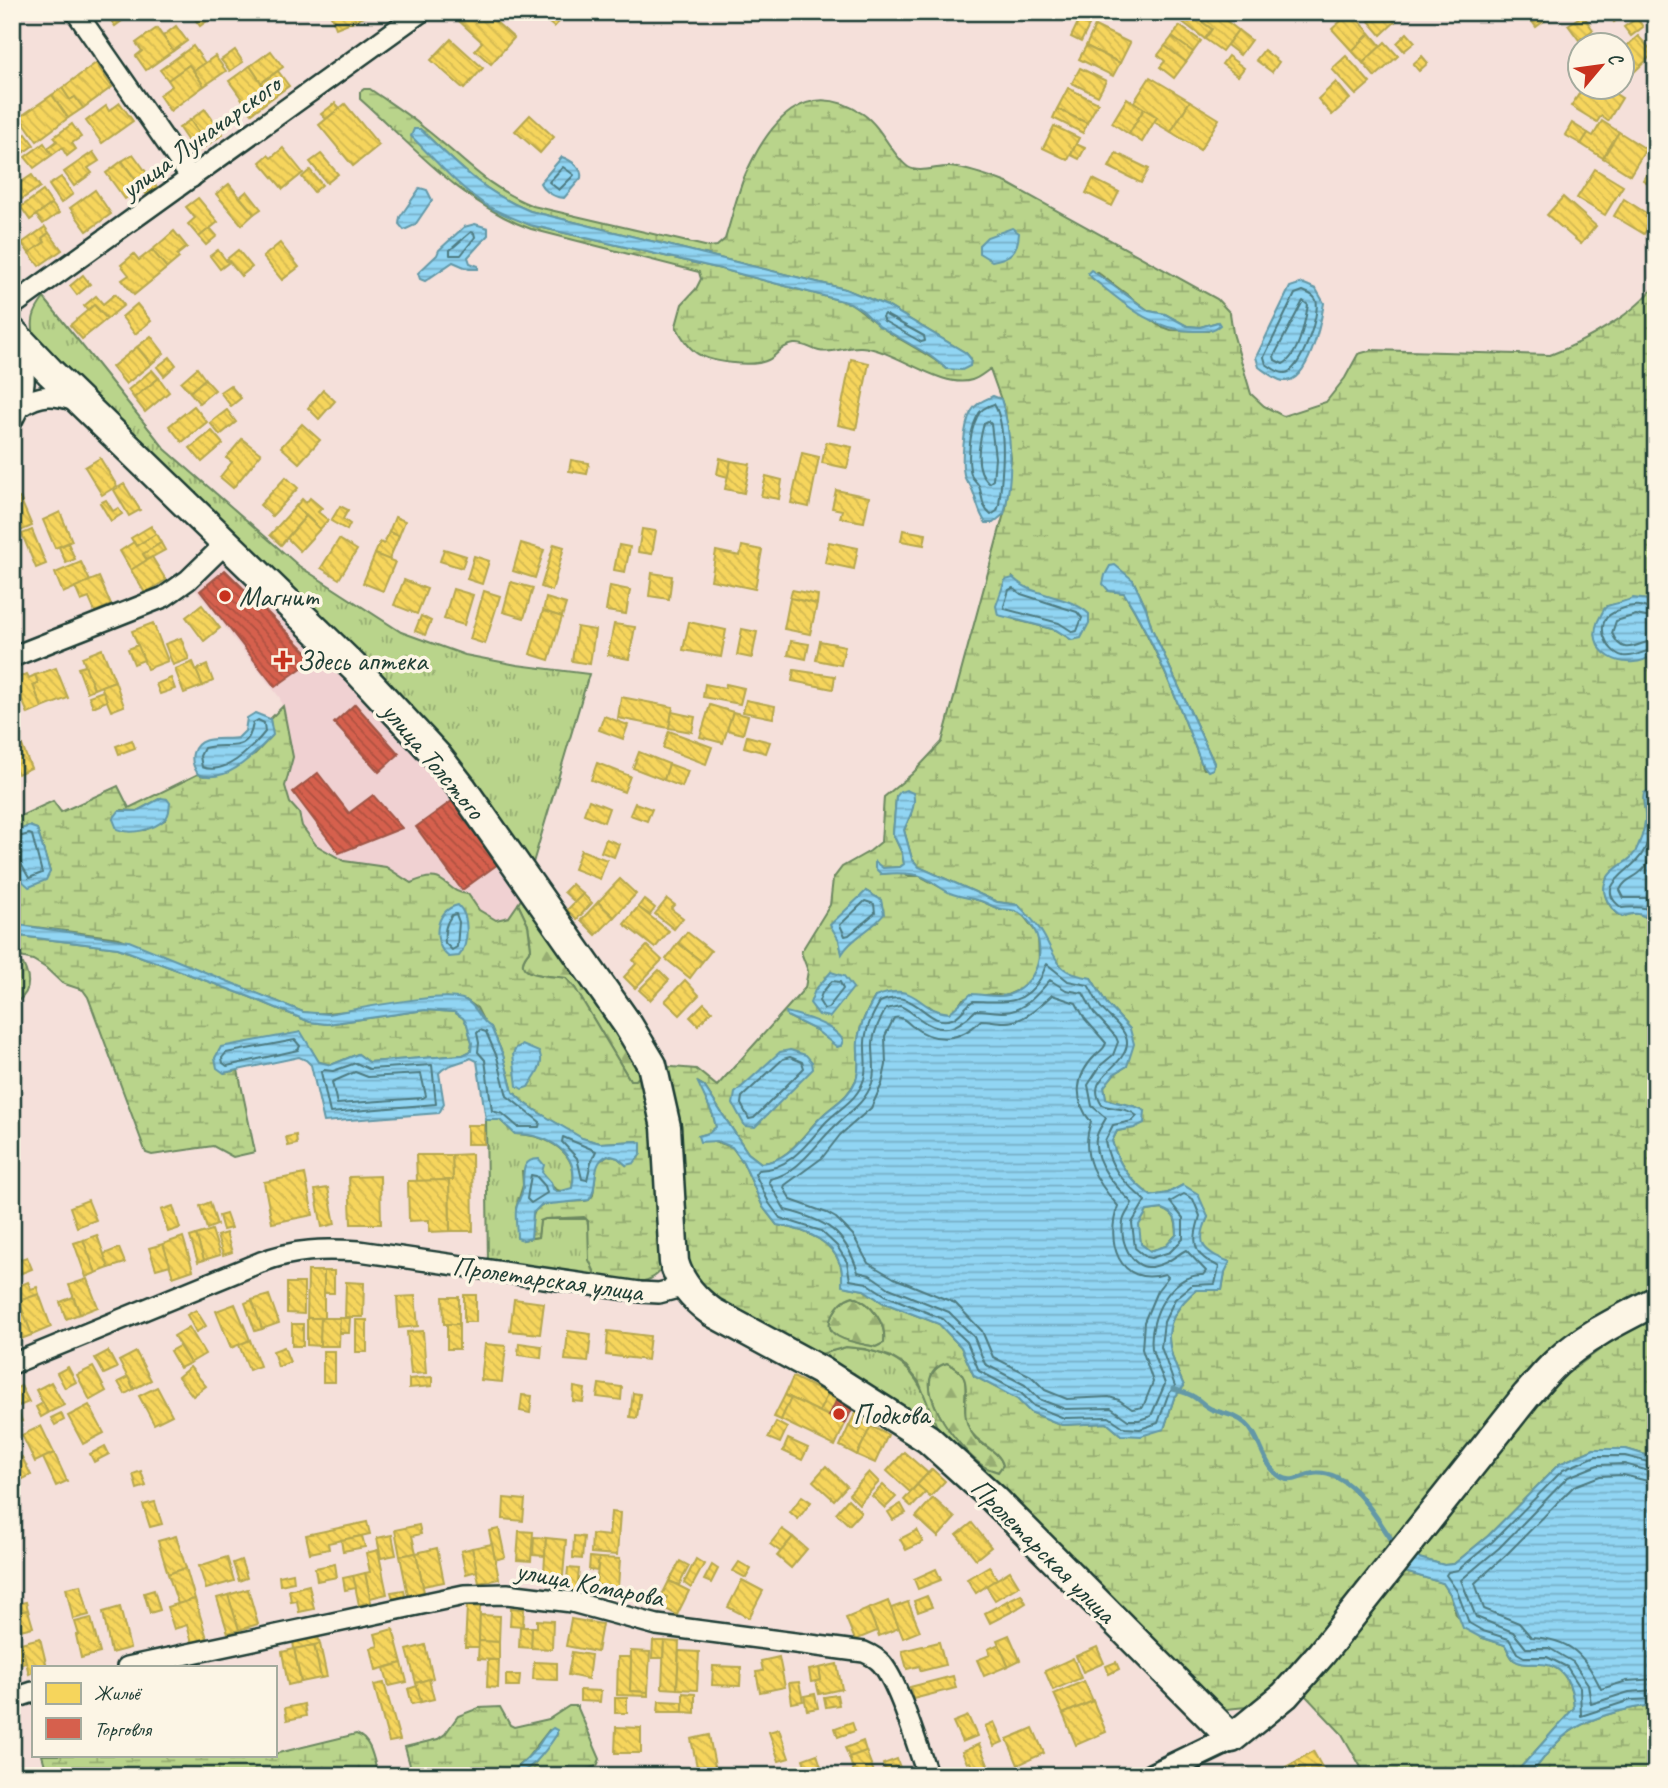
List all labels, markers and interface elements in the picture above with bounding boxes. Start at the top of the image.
north arrow [1566,32,1636,102]
text: С [1602,48,1629,70]
street label: улица Луначарского [112,65,290,207]
place label: Магнит [239,579,320,614]
marker: Магнит [217,588,233,604]
place label: Здесь аптека [297,643,429,678]
marker: Здесь аптека [275,652,291,668]
street label: улица Толстого [373,693,494,828]
street label: Пролетарская улица [451,1248,647,1309]
place label: Подкова [853,1397,932,1432]
marker: Подкова [831,1406,847,1422]
street label: Пролетарская улица [964,1470,1125,1632]
street label: улица Комарова [511,1552,668,1615]
legend [32,1666,276,1756]
text: Жильё [94,1680,143,1706]
text: Торговля [94,1716,153,1742]

